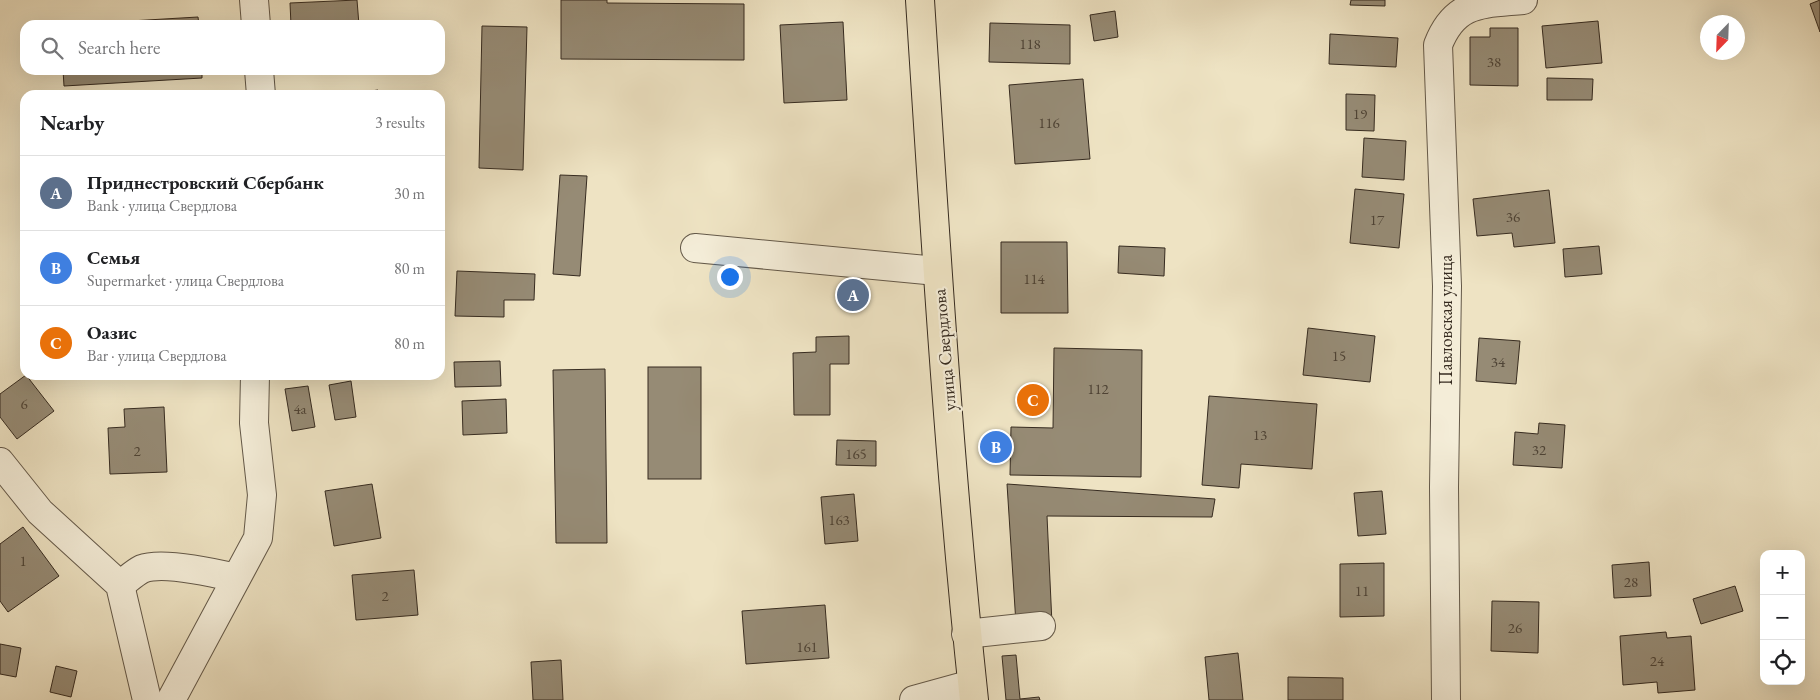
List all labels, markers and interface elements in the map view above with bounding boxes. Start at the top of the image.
north arrow [1700,15,1745,60]
search box [20,20,445,75]
icon: search [38,34,66,62]
house number: 118 [1019,34,1041,53]
text: Search here [78,35,160,60]
house number: 38 [1487,52,1501,71]
house number: 19 [1353,104,1367,123]
text: Nearby [40,109,104,136]
text: 3 results [375,112,425,133]
house number: 116 [1038,113,1060,132]
text: Приднестровский Сбербанк [87,170,324,195]
text: A [50,183,62,204]
text: 30 m [394,183,425,204]
text: Bank · улица Свердлова [87,195,237,216]
house number: 36 [1506,207,1520,226]
house number: 17 [1370,210,1385,229]
text: Семья [87,245,140,270]
street label: Павловская улица [1434,254,1457,385]
text: B [51,258,61,279]
text: 80 m [394,258,425,279]
your location [717,264,743,290]
house number: 114 [1023,269,1046,288]
text: Supermarket · улица Свердлова [87,270,284,291]
pin: A [837,276,869,314]
street label: улица Свердлова [927,287,961,412]
text: Оазис [87,320,137,345]
text: C [50,333,62,354]
text: 80 m [394,333,425,354]
text: Bar · улица Свердлова [87,345,227,366]
house number: 15 [1332,346,1346,365]
house number: 34 [1491,352,1506,371]
house number: 112 [1087,379,1110,398]
pin: C [1017,381,1049,419]
house number: 6 [20,394,28,413]
house number: 4а [293,399,307,418]
house number: 13 [1253,425,1267,444]
pin: B [980,428,1012,466]
house number: 32 [1532,440,1547,459]
house number: 2 [133,441,141,460]
house number: 165 [845,444,867,463]
house number: 163 [828,510,850,529]
map controls [1760,550,1805,685]
button: + [1760,550,1805,595]
house number: 1 [19,551,27,570]
house number: 28 [1624,572,1638,591]
house number: 11 [1355,581,1369,600]
house number: 2 [381,586,389,605]
button: − [1760,595,1805,640]
house number: 26 [1508,618,1522,637]
house number: 161 [796,637,818,656]
button: locate [1760,640,1805,685]
house number: 24 [1650,651,1665,670]

